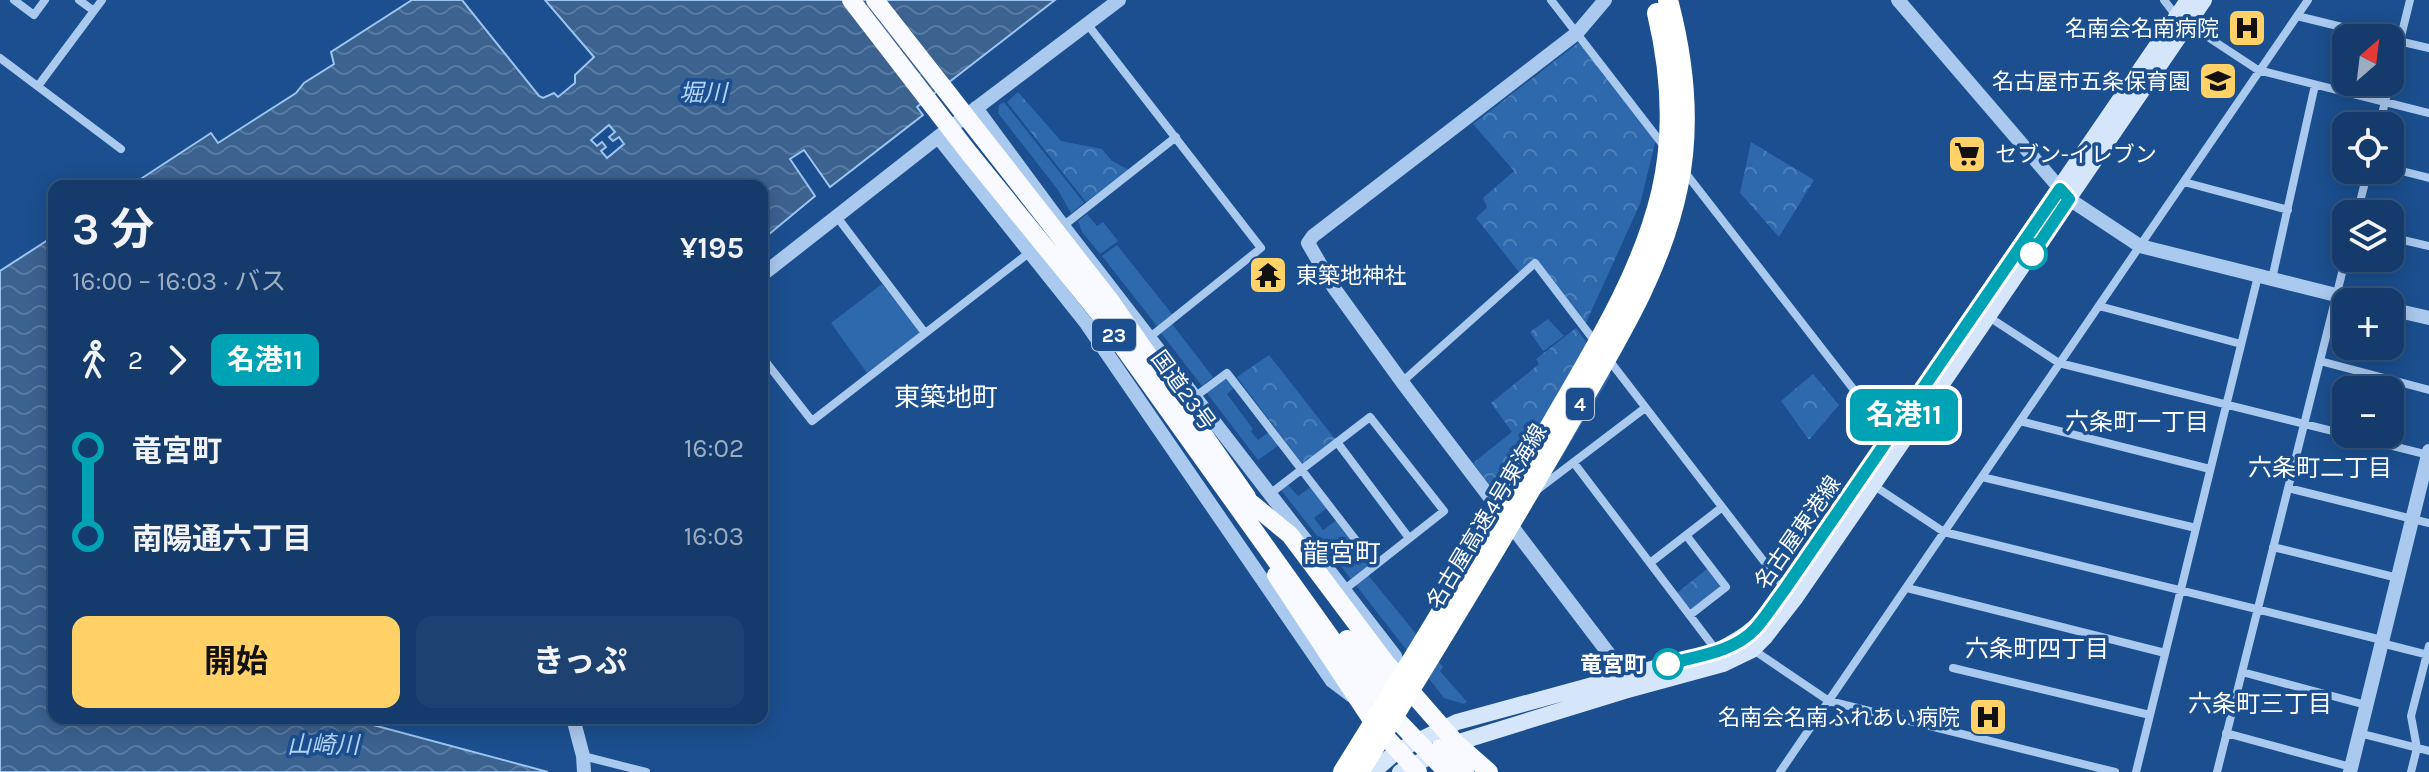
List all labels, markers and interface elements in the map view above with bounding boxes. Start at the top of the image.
hospital icon: 名南会名南病院 [2226,7,2268,49]
place label: 名南会名南病院 [2065,16,2219,42]
north arrow [2332,24,2404,96]
map controls [2332,24,2404,448]
school or university icon: 名古屋市五条保育園 [2197,60,2239,102]
place label: 名古屋市五条保育園 [1992,69,2190,95]
water label: 堀川 [679,79,730,107]
button: locate [2332,112,2404,184]
supermarket icon: セブン-イレブン [1946,133,1988,175]
place label: セブン-イレブン [1995,142,2157,168]
button: layers [2332,200,2404,272]
text: 3 分 [72,204,155,255]
text: ¥195 [680,230,744,266]
unlabelled marker [2017,239,2047,269]
temple icon: 東築地神社 [1247,254,1289,296]
place label: 東築地神社 [1296,263,1406,289]
text: 16:00 – 16:03 · バス [72,266,286,297]
button: + [2332,288,2404,360]
road number: 23 [1092,319,1136,351]
icon: walk [72,338,116,382]
icon: forward [155,338,199,382]
text: 名港11 [227,343,303,376]
text: 2 [128,345,143,376]
street label: 国道23号 [1146,346,1221,435]
button: − [2332,376,2404,448]
district label: 東築地町 [894,382,998,413]
road number: 4 [1566,388,1594,420]
line badge: 名港11 [1848,389,1960,441]
text: 名港11 [1866,398,1942,431]
district label: 六条町一丁目 [2065,408,2209,436]
street label: 名古屋高速4号東海線 [1422,420,1552,613]
text: 竜宮町 [132,433,222,469]
text: 16:02 [684,433,744,464]
district label: 六条町二丁目 [2248,454,2392,482]
street label: 名古屋東港線 [1749,471,1846,594]
text: 南陽通六丁目 [132,521,312,557]
text: 16:03 [684,521,744,552]
district label: 龍宮町 [1303,538,1381,569]
button: 開始 [72,616,400,708]
button: きっぷ [416,616,744,708]
district label: 六条町四丁目 [1965,635,2109,663]
marker: 竜宮町 [1653,649,1683,679]
place label: 竜宮町 [1580,652,1646,678]
district label: 六条町三丁目 [2188,690,2332,718]
hospital icon: 名南会名南ふれあい病院 [1967,696,2009,738]
place label: 名南会名南ふれあい病院 [1718,705,1960,731]
water label: 山崎川 [287,731,362,759]

